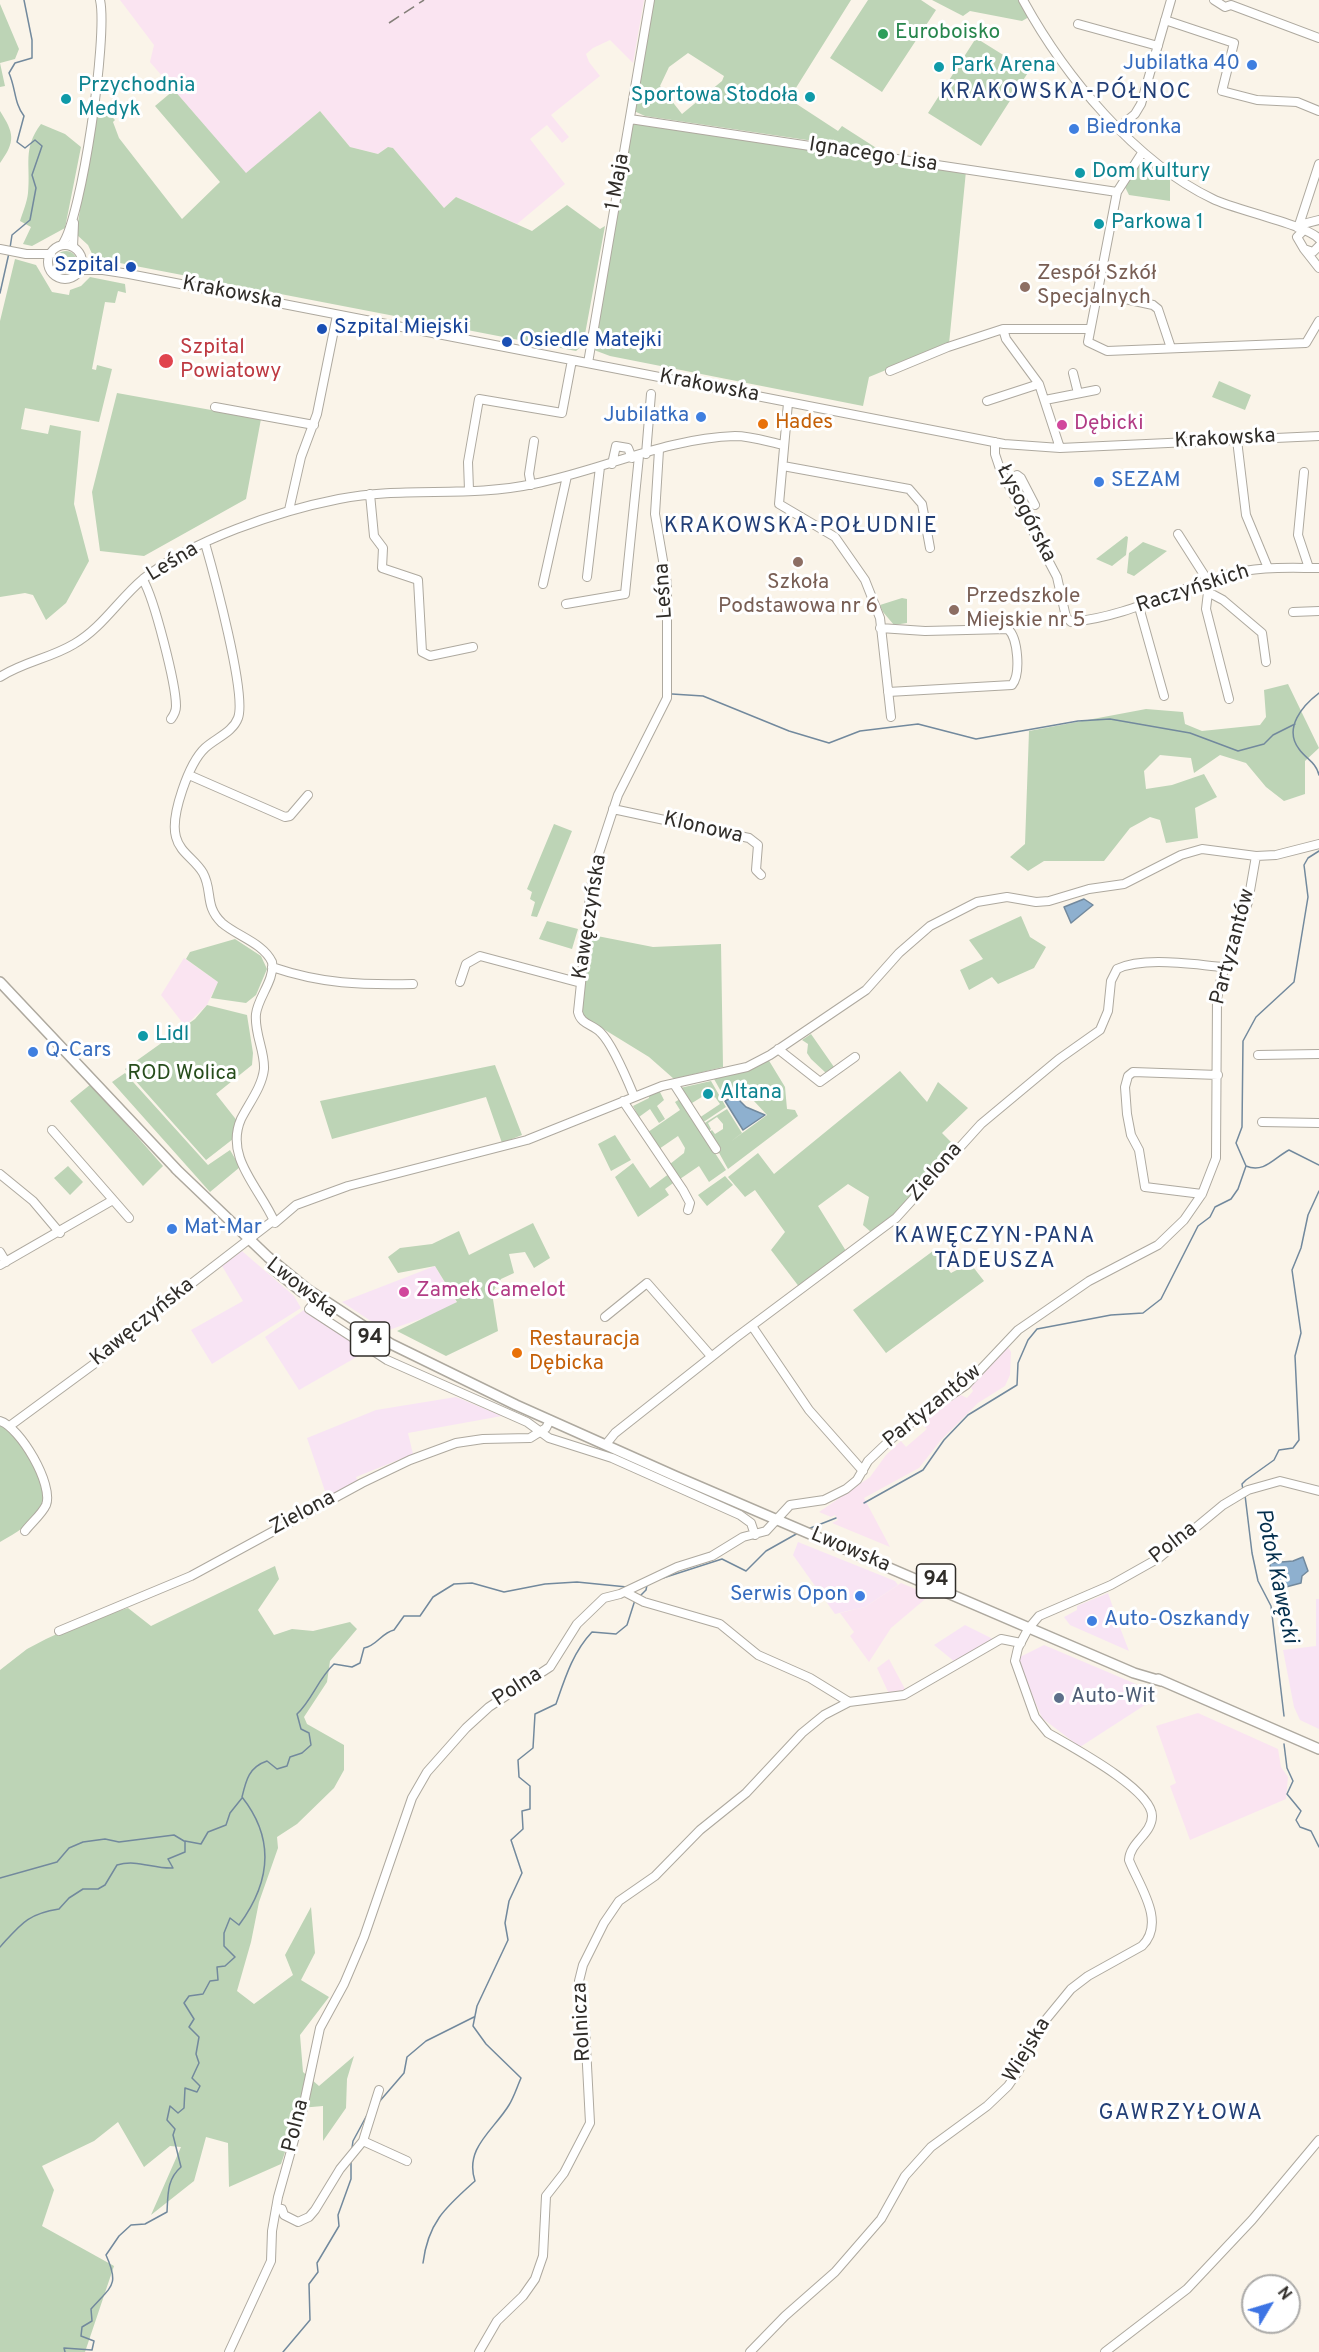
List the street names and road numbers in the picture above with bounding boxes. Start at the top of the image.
street label: Ignacego Lisa [807,133,939,179]
street label: 1 Maja [602,152,636,212]
street label: Krakowska [180,272,284,316]
street label: Krakowska [657,365,761,409]
street label: Krakowska [1174,425,1276,455]
street label: Łysogórska [990,461,1060,567]
street label: Leśna [143,538,203,588]
street label: Raczyńskich [1133,560,1253,620]
street label: Leśna [650,562,680,620]
street label: Klonowa [661,808,745,850]
street label: Kawęczyńska [569,853,613,981]
street label: Partyzantów [1206,886,1262,1008]
street label: Zielona [903,1138,969,1208]
street label: Lwowska [260,1253,342,1325]
street label: Kawęczyńska [86,1274,200,1372]
road number: 94 [350,1322,389,1356]
street label: Partyzantów [879,1360,987,1454]
street label: Zielona [266,1486,340,1542]
street label: Polna [1145,1518,1203,1570]
street label: Lwowska [806,1523,894,1579]
road number: 94 [916,1564,956,1598]
street label: Polna [489,1663,547,1713]
street label: Rolnicza [568,1982,598,2062]
street label: Wiejska [999,2014,1057,2088]
street label: Polna [278,2097,316,2155]

